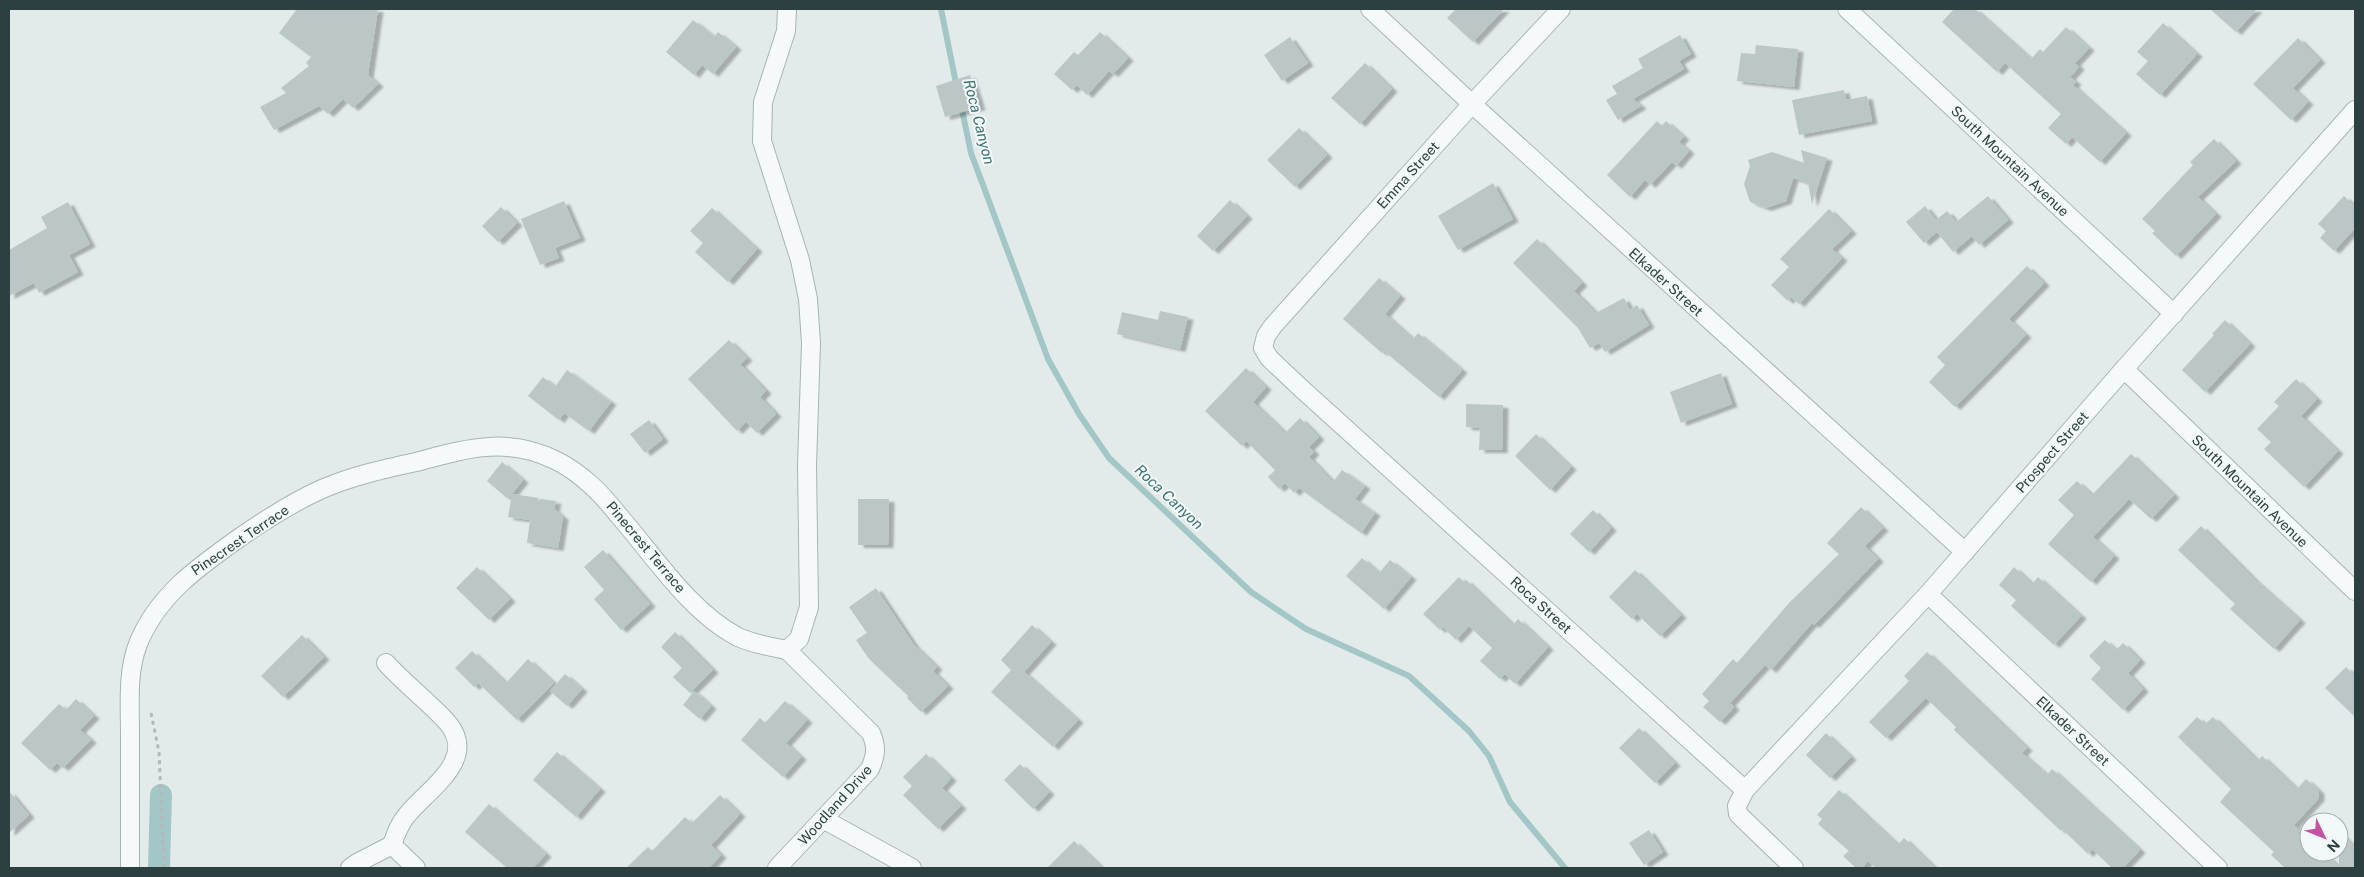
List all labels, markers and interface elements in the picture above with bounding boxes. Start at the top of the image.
water label: Roca Canyon [961,78,998,166]
street label: South Mountain Avenue [1948,102,2072,220]
street label: Emma Street [1374,138,1442,212]
street label: Elkader Street [1626,245,1706,319]
street label: Prospect Street [2012,408,2092,496]
street label: South Mountain Avenue [2189,431,2311,551]
water label: Roca Canyon [1132,461,1207,533]
street label: Pinecrest Terrace [603,498,689,596]
street label: Pinecrest Terrace [188,501,292,579]
street label: Roca Street [1507,573,1575,637]
street label: Elkader Street [2033,693,2113,769]
street label: Woodland Drive [795,762,875,848]
north arrow [2299,812,2349,862]
text: N [2324,836,2343,855]

